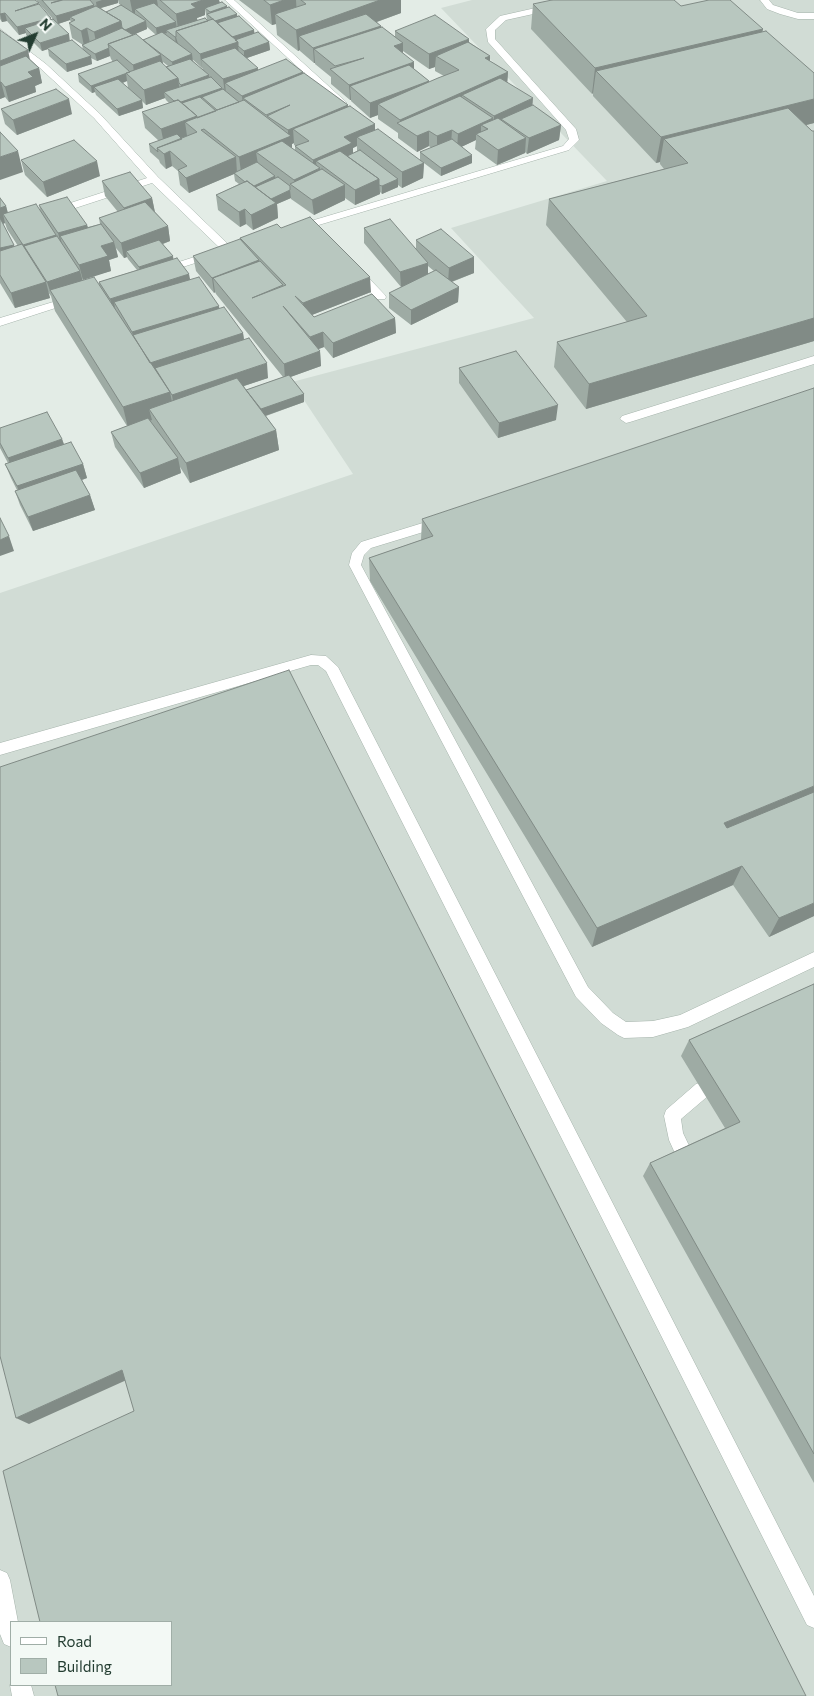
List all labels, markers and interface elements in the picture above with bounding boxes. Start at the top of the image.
north arrow [10,10,60,60]
text: N [36,15,56,34]
legend [10,1621,172,1686]
text: Road [57,1632,92,1650]
text: Building [57,1657,112,1675]

